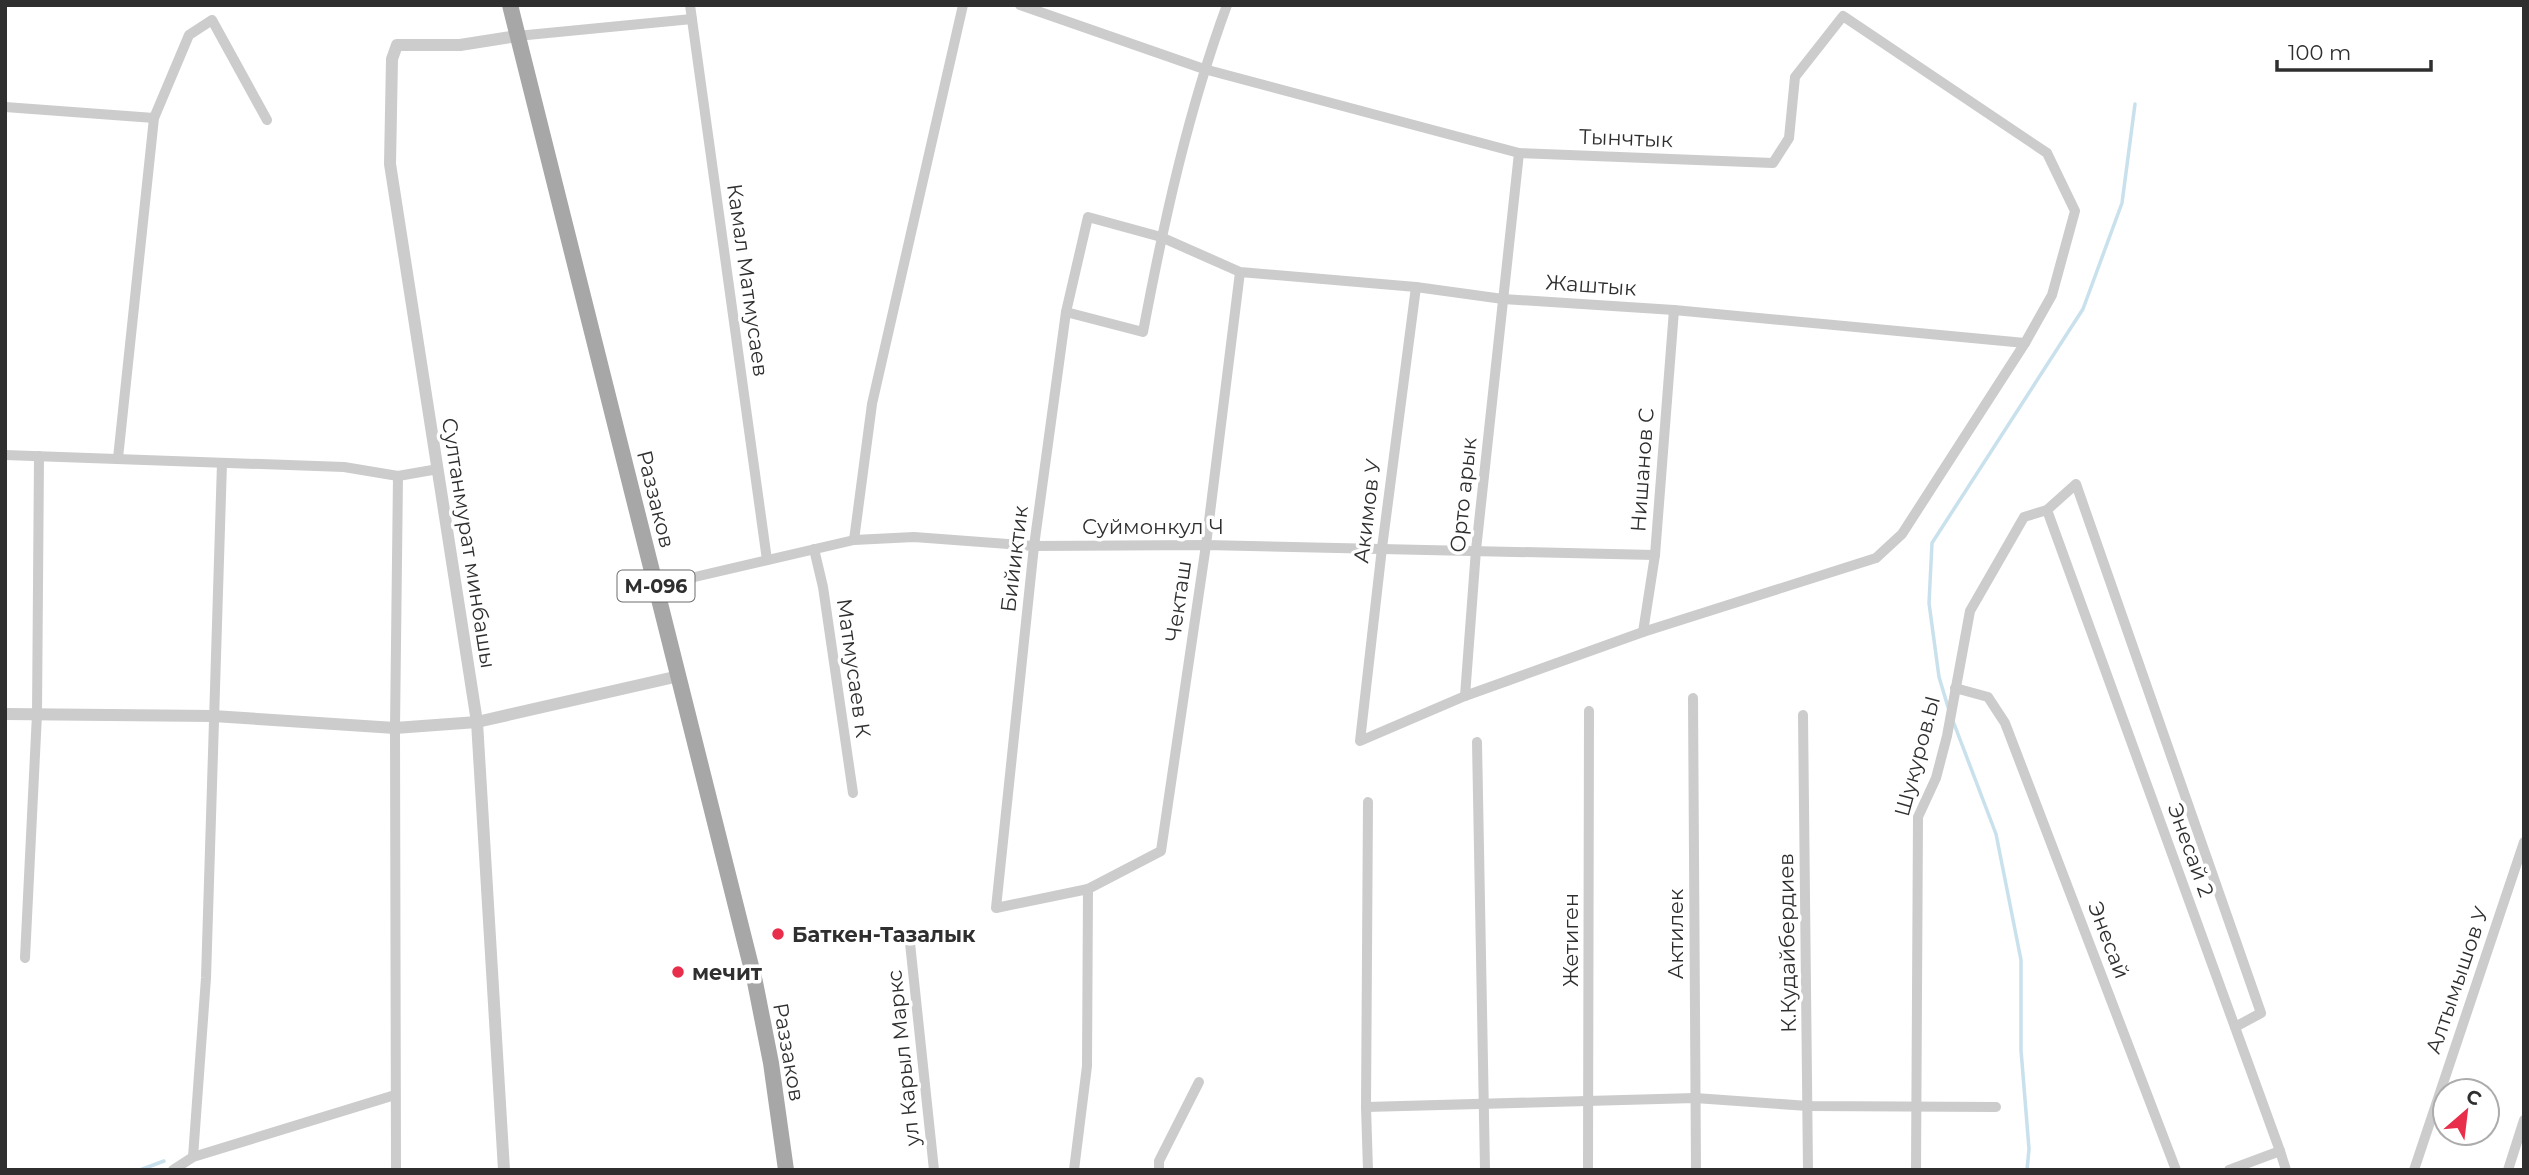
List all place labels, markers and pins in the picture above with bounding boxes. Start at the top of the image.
place label: Баткен-Тазалык [792,922,976,947]
marker: Баткен-Тазалык [770,926,786,942]
place label: мечит [692,960,763,985]
marker: мечит [670,964,686,980]

